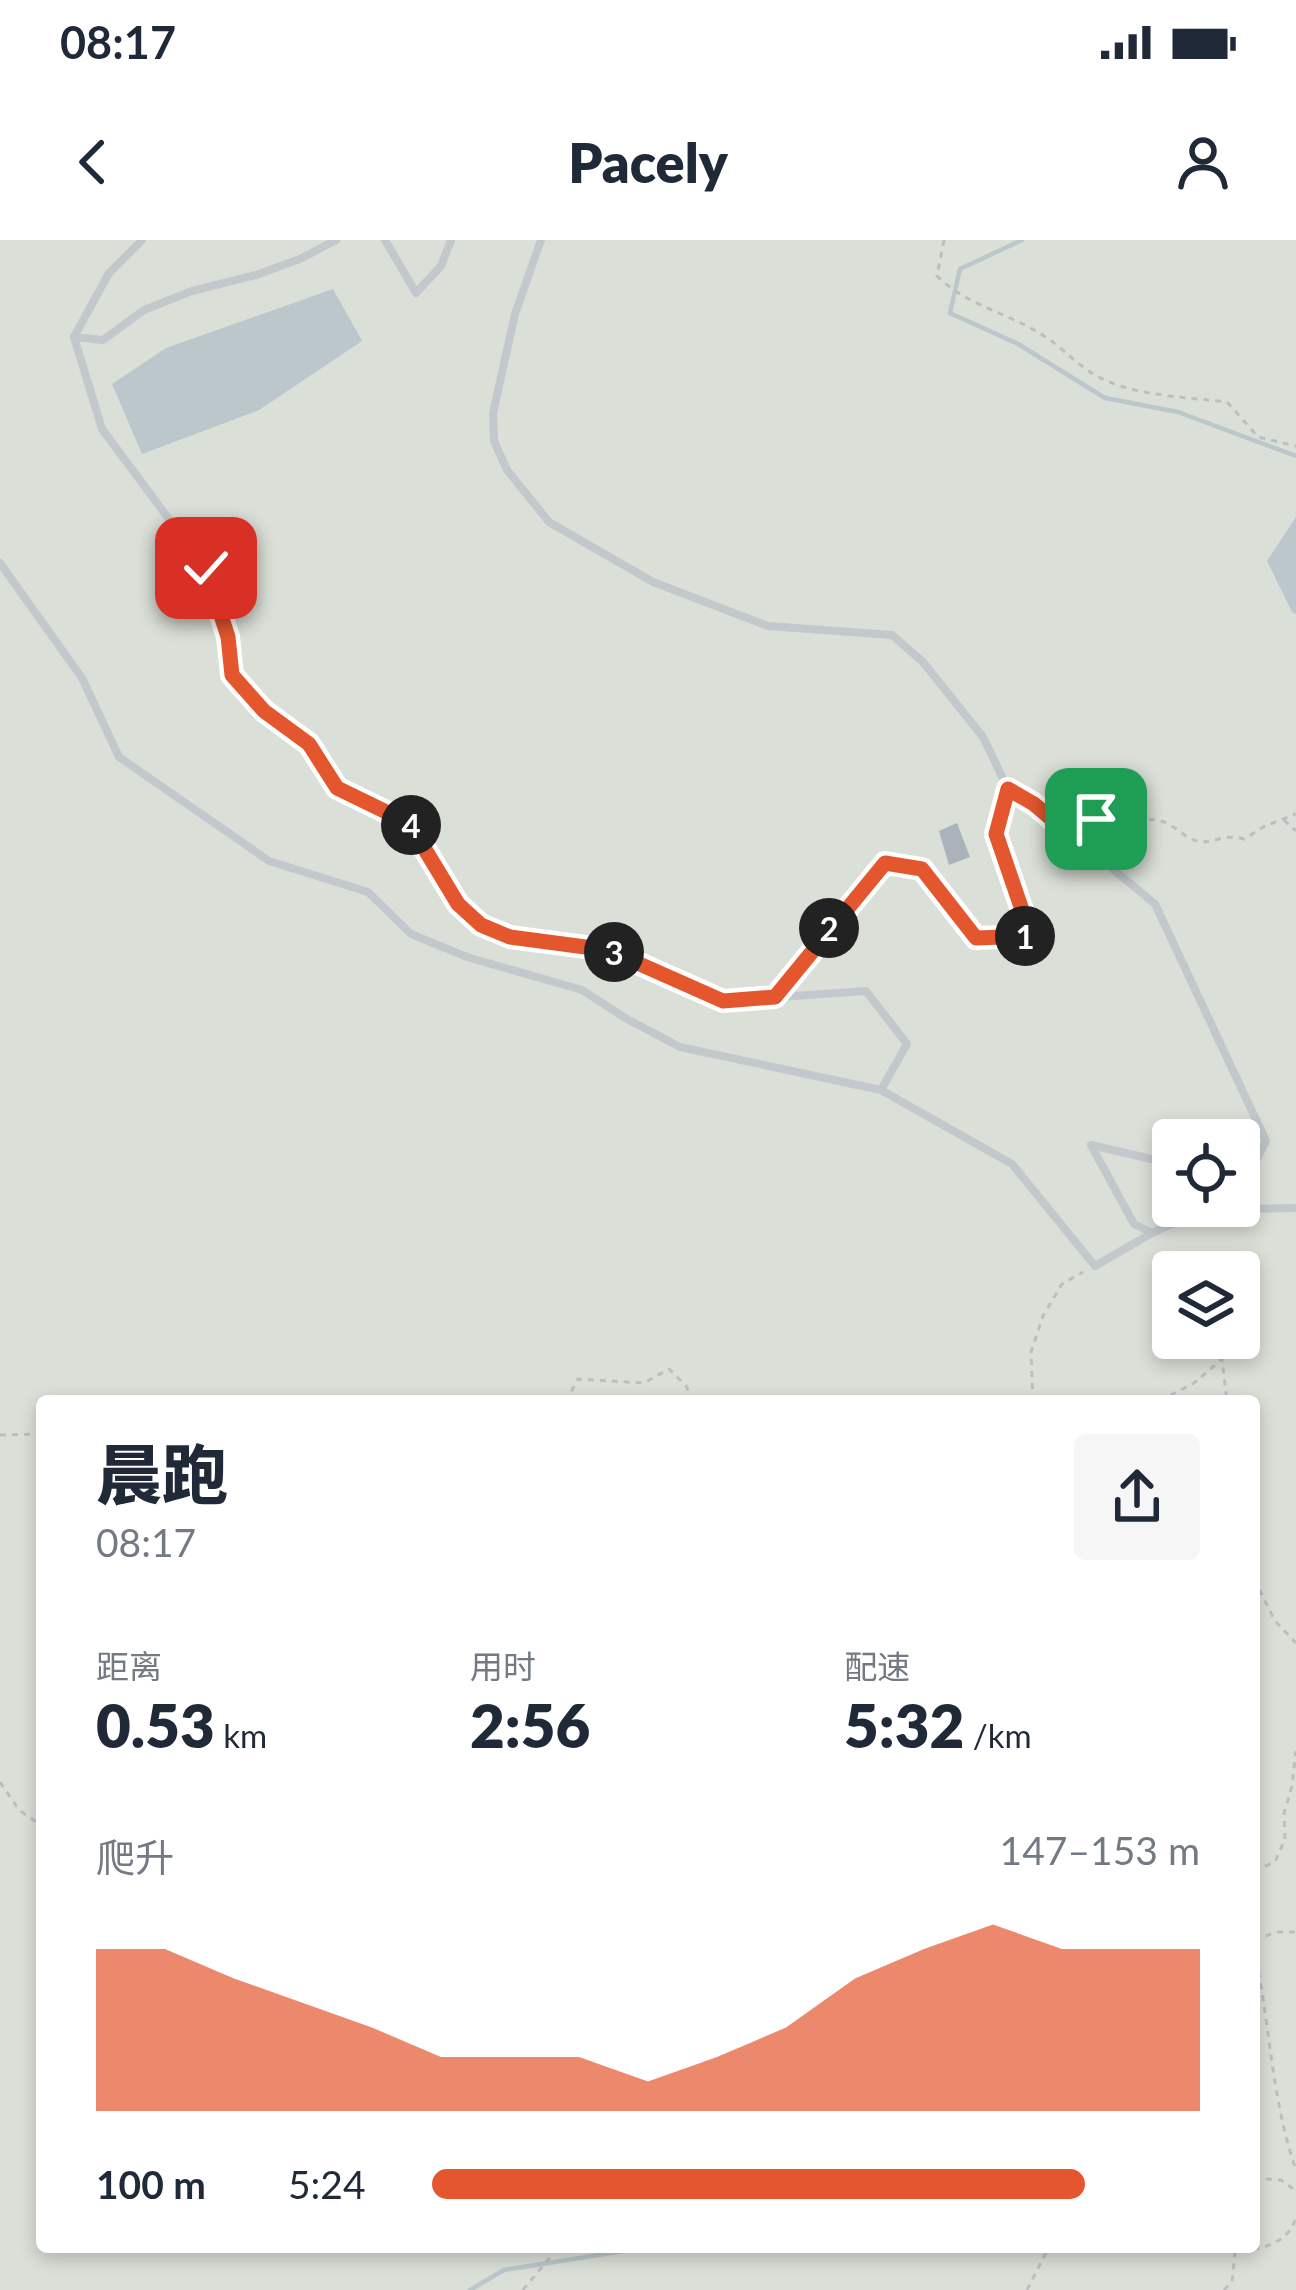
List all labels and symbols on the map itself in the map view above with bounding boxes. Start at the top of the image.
pin [155,517,257,619]
pin [1045,768,1147,870]
pin: 4 [381,795,441,855]
pin: 2 [799,898,859,958]
pin: 1 [995,906,1055,966]
pin: 3 [584,922,644,982]

